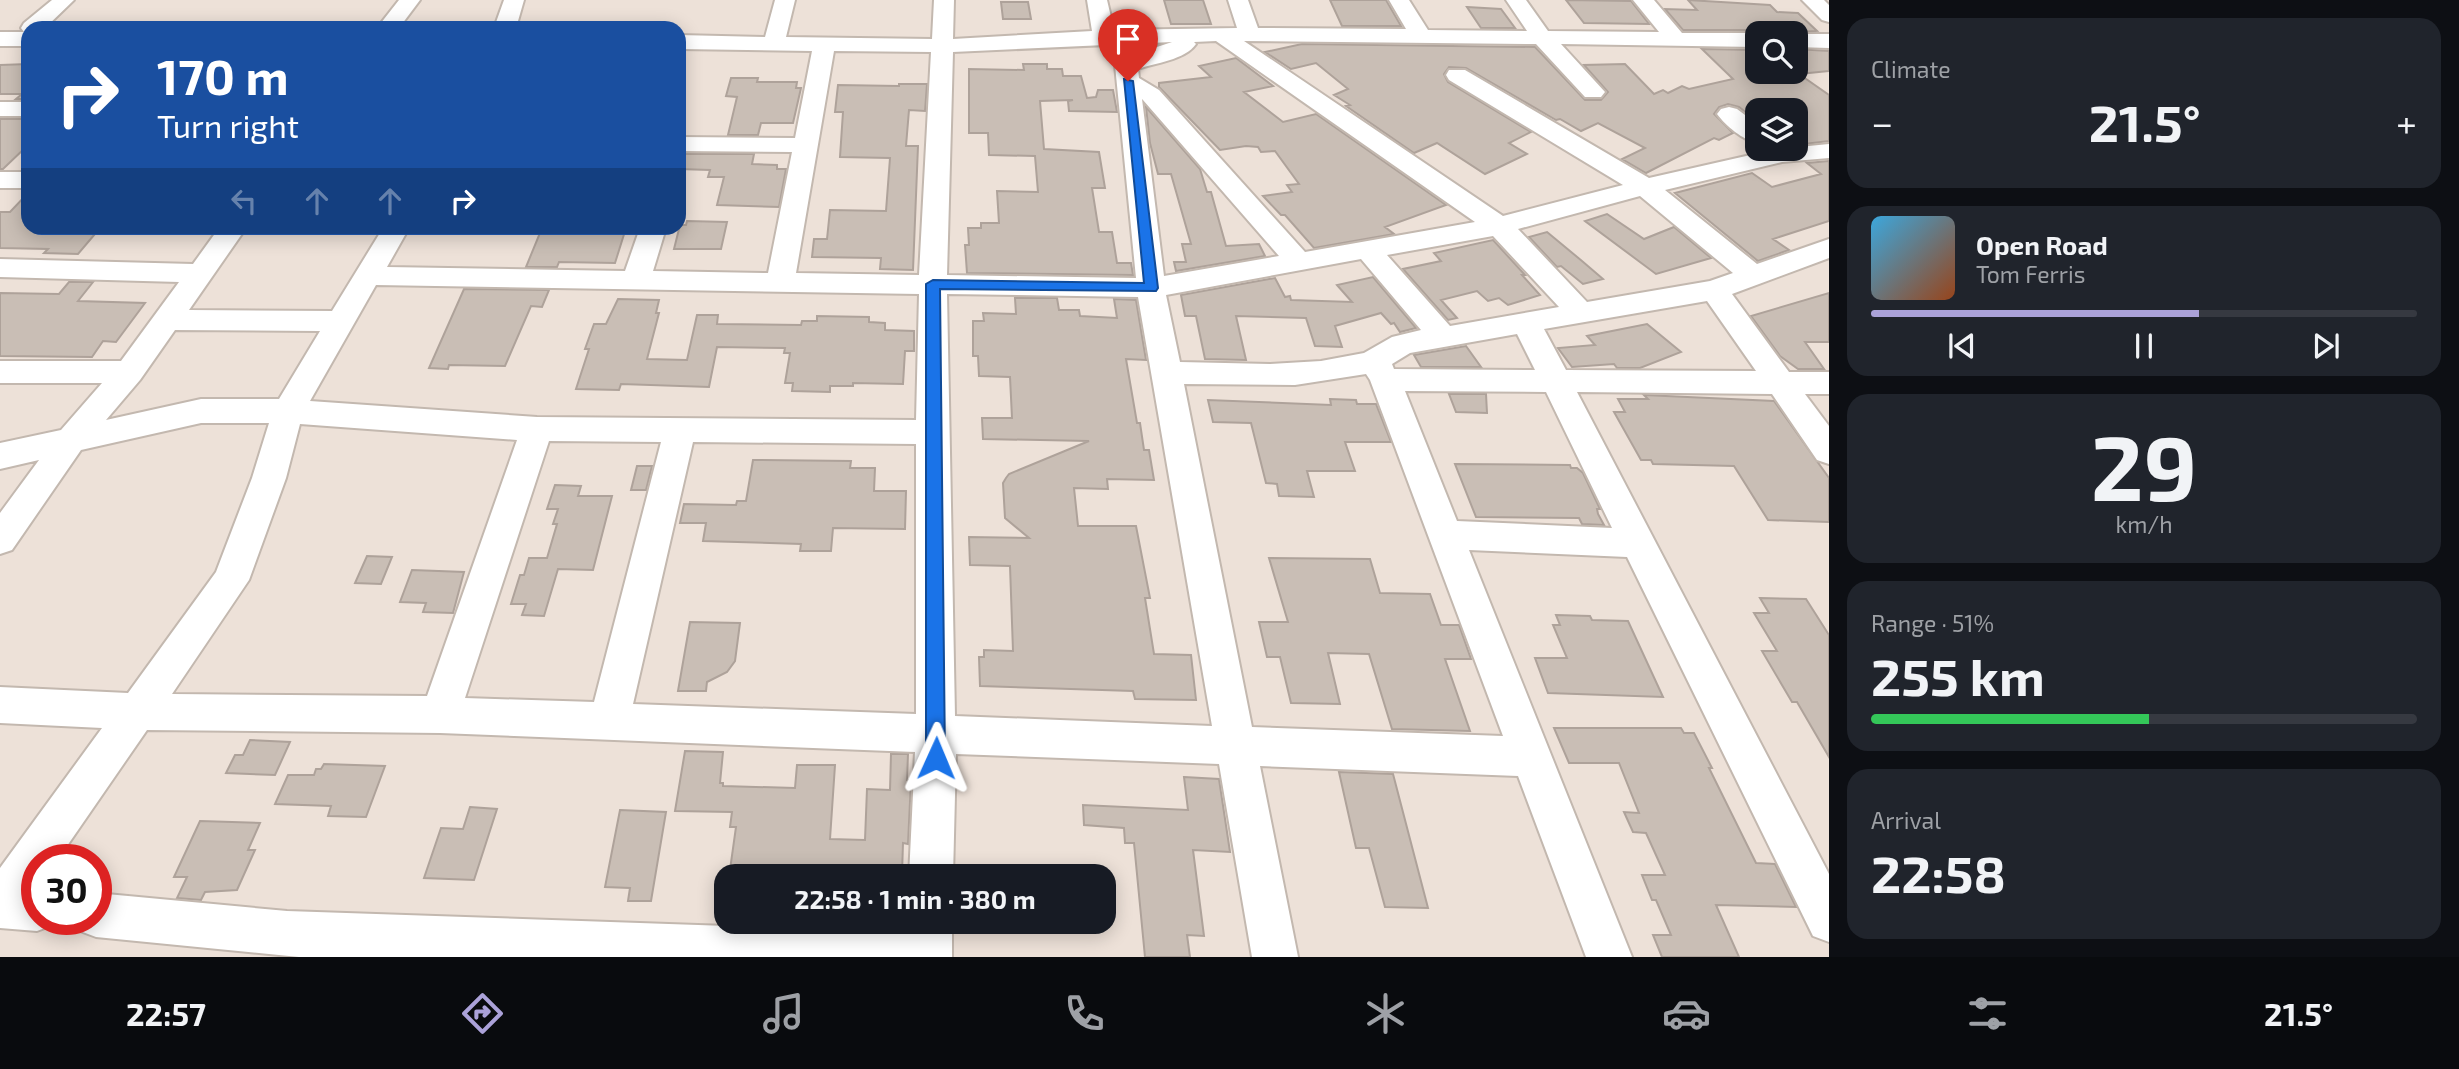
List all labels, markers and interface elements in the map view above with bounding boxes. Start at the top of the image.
pin [1098,9,1158,81]
icon: arrive [1109,20,1147,58]
map controls [1745,21,1808,161]
button: search [1745,21,1808,84]
text: 170 m [157,46,289,105]
icon: right [42,49,133,140]
text: Climate [1871,55,1951,83]
text: 21.5° [2089,90,2201,152]
button: layers [1745,98,1808,161]
text: − [1871,99,1893,145]
text: + [2396,99,2417,145]
text: Turn right [157,106,299,144]
icon: left [225,182,263,220]
icon: ahead [298,182,336,220]
icon: ahead [371,182,409,220]
icon: right [444,182,482,220]
text: Open Road [1976,229,2108,260]
text: Tom Ferris [1976,260,2085,288]
icon: previous [1943,327,1981,365]
icon: pause [2125,327,2163,365]
icon: next [2307,327,2345,365]
text: 29 [2091,410,2197,519]
text: km/h [2115,510,2173,538]
text: Range · 51% [1871,609,1994,637]
text: 255 km [1871,644,2045,706]
position arrow [899,721,973,795]
text: Arrival [1871,806,1941,834]
text: 22:58 [1871,841,2006,903]
speed limit sign: 30 [21,844,112,935]
text: 22:58 · 1 min · 380 m [794,883,1036,914]
icon: directions [458,989,507,1038]
icon: music [759,989,808,1038]
icon: phone [1060,989,1109,1038]
icon: climate [1361,989,1410,1038]
icon: car [1662,989,1711,1038]
icon: filters [1963,989,2012,1038]
text: 22:57 [126,994,206,1032]
text: 21.5° [2264,994,2333,1032]

